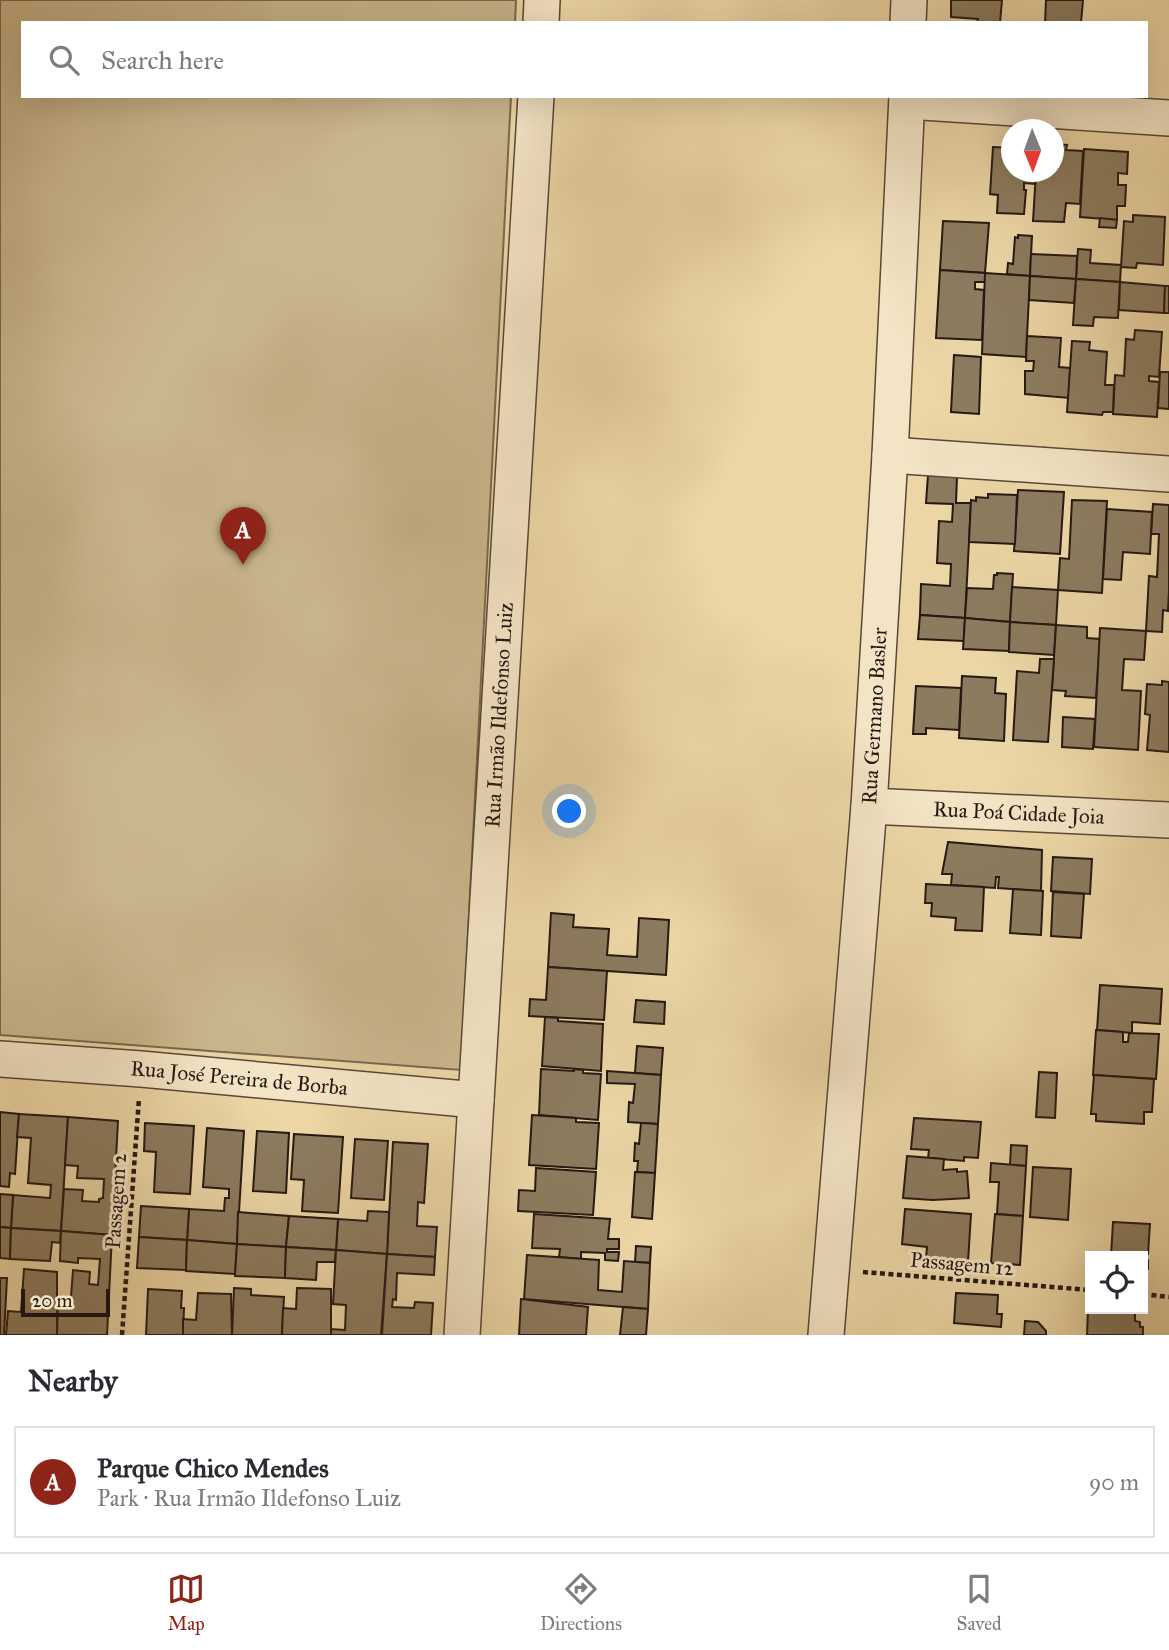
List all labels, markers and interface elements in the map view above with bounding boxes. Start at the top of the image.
search box [21,21,1148,98]
icon: search [45,41,83,79]
text: Search here [101,44,224,76]
north arrow [1001,119,1064,182]
pin: A [220,507,266,565]
street label: Rua Irmão Ildefonso Luiz [479,601,519,829]
street label: Rua Germano Basler [856,627,893,805]
your location [552,794,586,828]
street label: Rua Poá Cidade Joia [933,796,1105,830]
street label: Rua José Pereira de Borba [130,1055,349,1101]
street label: Passagem 2 [100,1152,132,1250]
street label: Passagem 12 [909,1247,1016,1282]
map controls [1085,1251,1148,1314]
button: locate [1085,1251,1148,1314]
scale bar [21,1286,110,1318]
text: 20 m [32,1289,73,1312]
text: Nearby [28,1363,118,1399]
text: Parque Chico Mendes [97,1452,329,1484]
text: A [45,1468,61,1496]
text: 90 m [1089,1468,1139,1496]
text: Park · Rua Irmão Ildefonso Luiz [97,1484,401,1512]
tab: Map [167,1570,205,1635]
tab: Directions [540,1570,622,1635]
tab: Saved [957,1570,1002,1635]

